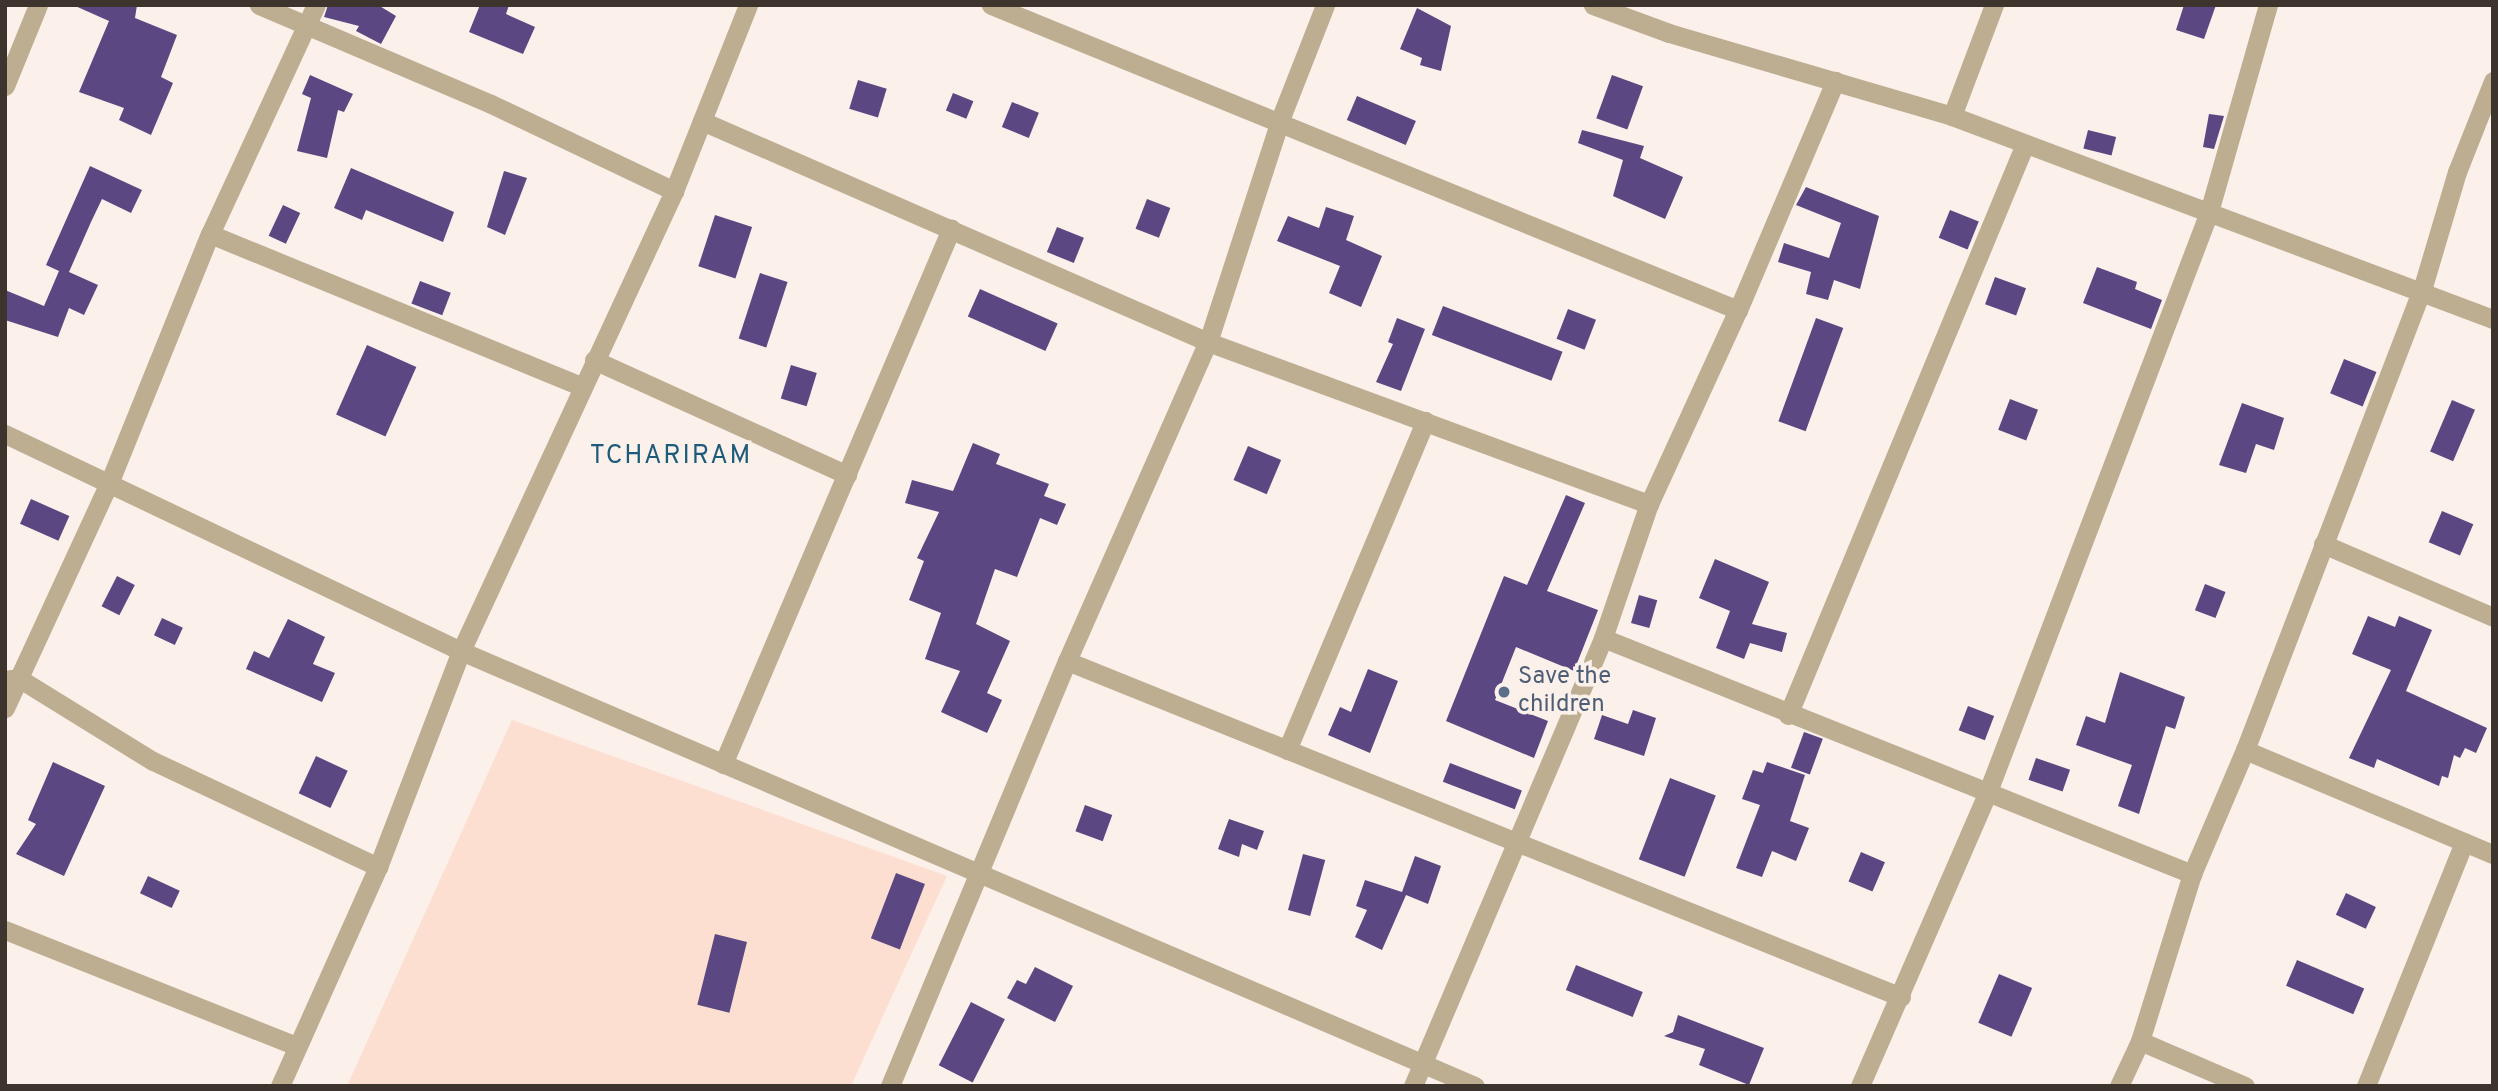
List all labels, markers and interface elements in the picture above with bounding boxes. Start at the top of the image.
district label: TCHARIRAM [591,441,751,473]
place label: Save the children [1518,664,1611,720]
marker: Save the children [1496,684,1512,700]

